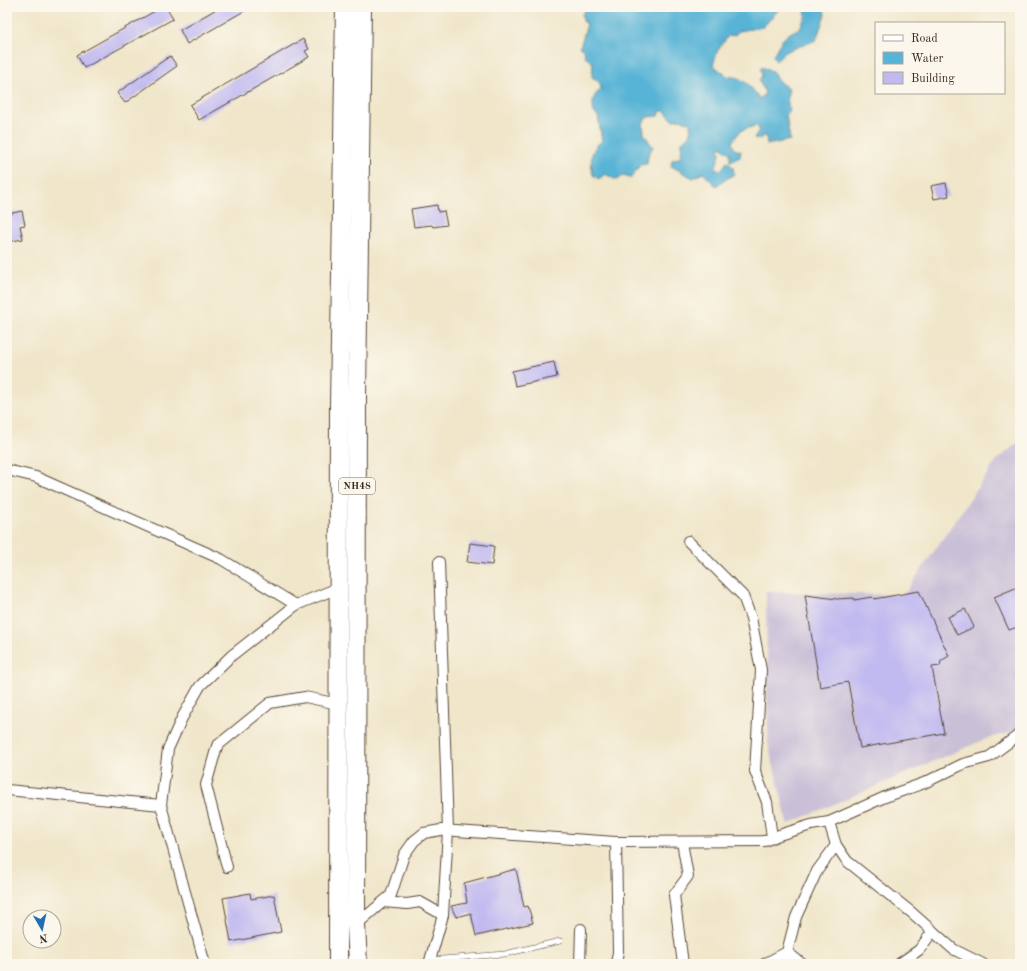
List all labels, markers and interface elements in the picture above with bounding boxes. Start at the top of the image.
legend [875,22,1005,94]
text: Road [911,33,938,45]
text: Water [911,53,944,65]
text: Building [911,73,955,85]
road number: NH48 [339,478,375,494]
north arrow [22,909,62,949]
text: N [38,931,48,944]

